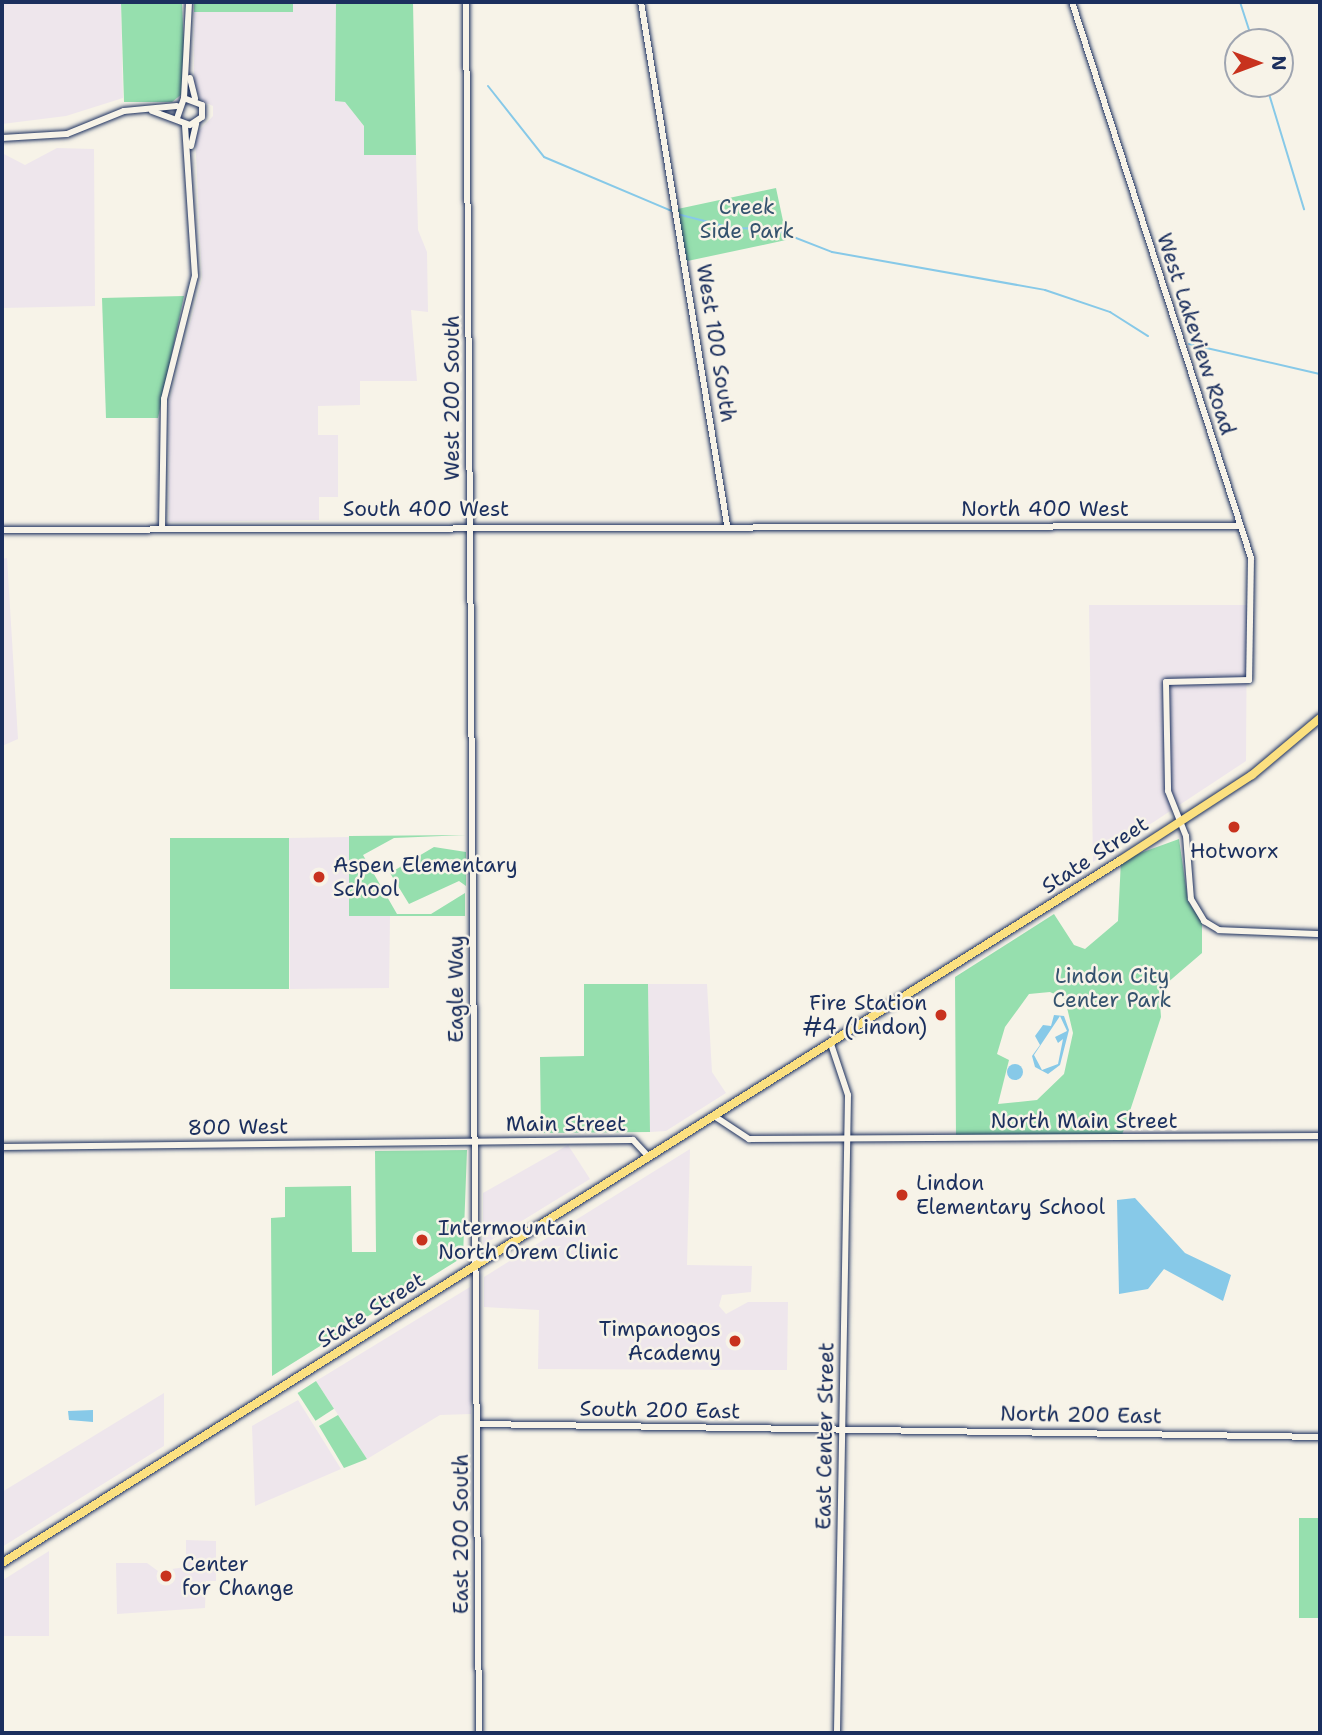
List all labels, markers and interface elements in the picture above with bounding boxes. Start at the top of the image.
north arrow [1224,28,1294,98]
text: N [1266,55,1291,71]
park label: Creek Side Park [700,194,794,244]
street label: West Lakeview Road [1151,230,1241,438]
street label: West 100 South [691,262,741,424]
street label: West 200 South [439,315,465,481]
street label: South 400 West [343,496,509,522]
street label: North 400 West [961,496,1129,522]
street label: State Street [1037,811,1153,899]
marker: Hotworx [1226,819,1242,835]
place label: Hotworx [1190,838,1278,864]
place label: Aspen Elementary School [333,852,518,902]
marker: Aspen Elementary School [311,869,327,885]
street label: Eagle Way [443,935,469,1043]
park label: Lindon City Center Park [1052,963,1172,1013]
place label: Fire Station #4 (Lindon) [802,990,927,1040]
marker: Fire Station #4 (Lindon) [933,1007,949,1023]
street label: North Main Street [990,1108,1178,1134]
street label: Main Street [506,1111,626,1137]
street label: 800 West [187,1114,289,1140]
place label: Lindon Elementary School [916,1170,1105,1220]
marker: Lindon Elementary School [894,1187,910,1203]
place label: Intermountain North Orem Clinic [438,1215,619,1265]
marker: Intermountain North Orem Clinic [412,1230,432,1250]
street label: State Street [312,1267,430,1353]
place label: Timpanogos Academy [599,1316,721,1366]
marker: Timpanogos Academy [727,1333,743,1349]
street label: East Center Street [811,1342,839,1530]
street label: South 200 East [579,1396,741,1424]
street label: North 200 East [1000,1401,1162,1429]
street label: East 200 South [448,1454,474,1614]
place label: Center for Change [182,1551,294,1601]
marker: Center for Change [156,1566,176,1586]

